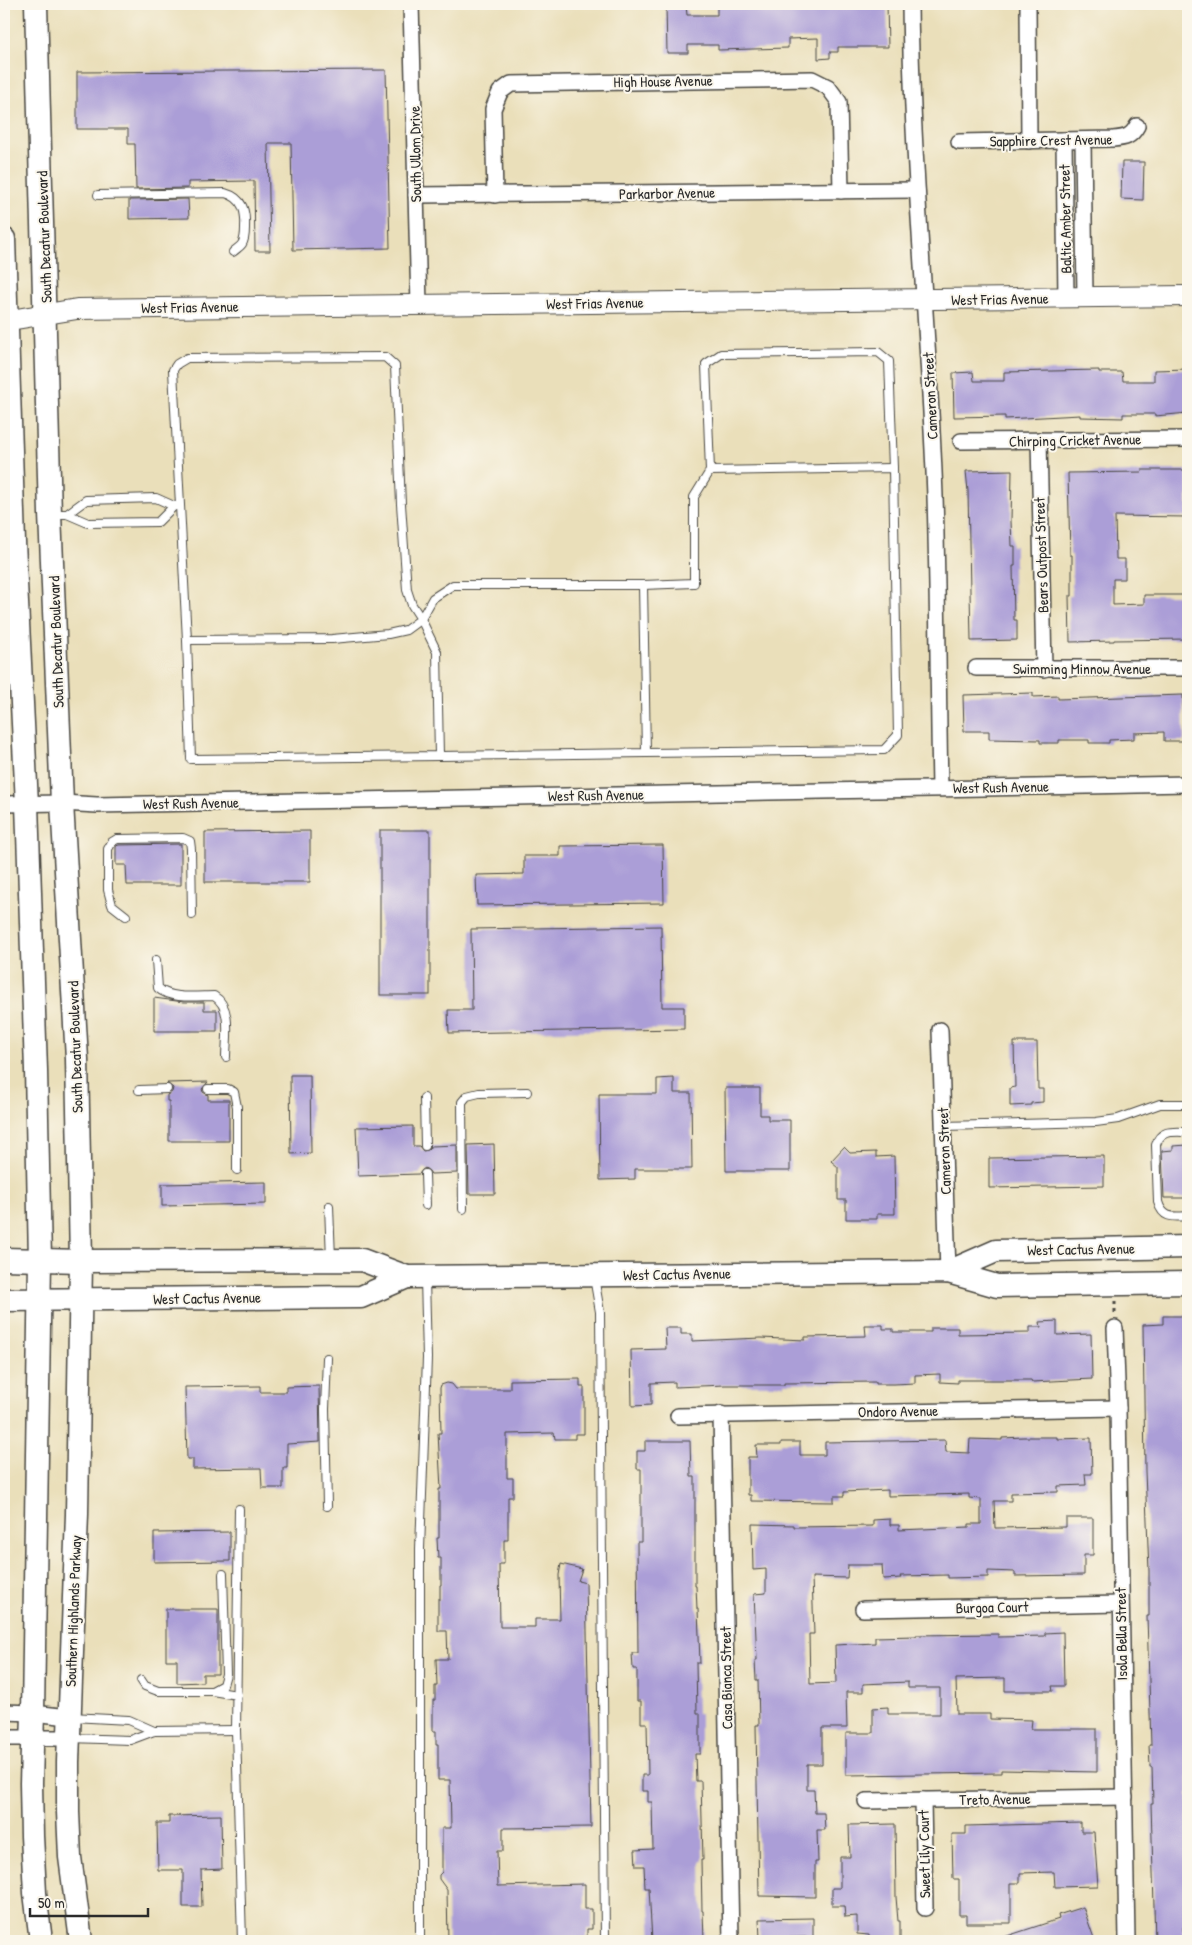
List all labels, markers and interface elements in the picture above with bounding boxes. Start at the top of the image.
street label: High House Avenue [613,70,713,92]
street label: South Ullom Drive [404,106,426,202]
street label: Sapphire Crest Avenue [989,128,1113,152]
street label: Baltic Amber Street [1054,163,1076,274]
street label: South Decatur Boulevard [31,170,57,303]
street label: Parkarbor Avenue [619,182,715,204]
street label: West Frias Avenue [951,288,1049,310]
street label: West Frias Avenue [546,292,644,314]
street label: West Frias Avenue [141,296,239,318]
street label: Cameron Street [917,351,943,440]
street label: Chirping Cricket Avenue [1009,428,1141,452]
street label: Bears Outpost Street [1028,496,1054,613]
street label: South Decatur Boulevard [43,575,69,708]
street label: Swimming Minnow Avenue [1013,658,1151,679]
street label: West Rush Avenue [953,776,1049,798]
street label: West Rush Avenue [548,784,644,806]
street label: West Rush Avenue [143,792,239,814]
street label: South Decatur Boulevard [62,980,88,1113]
street label: Cameron Street [932,1106,956,1195]
street label: West Cactus Avenue [1027,1238,1135,1260]
street label: West Cactus Avenue [623,1263,731,1285]
street label: West Cactus Avenue [153,1287,261,1309]
street label: Ondoro Avenue [858,1400,938,1422]
street label: Southern Highlands Parkway [60,1535,86,1687]
street label: Isola Bella Street [1110,1587,1132,1681]
street label: Burgoa Court [956,1596,1029,1618]
street label: Casa Bianca Street [715,1626,737,1730]
street label: Treto Avenue [959,1788,1031,1810]
street label: Sweet Lily Court [913,1809,935,1898]
scale bar [30,1885,148,1917]
text: 50 m [38,1892,65,1913]

